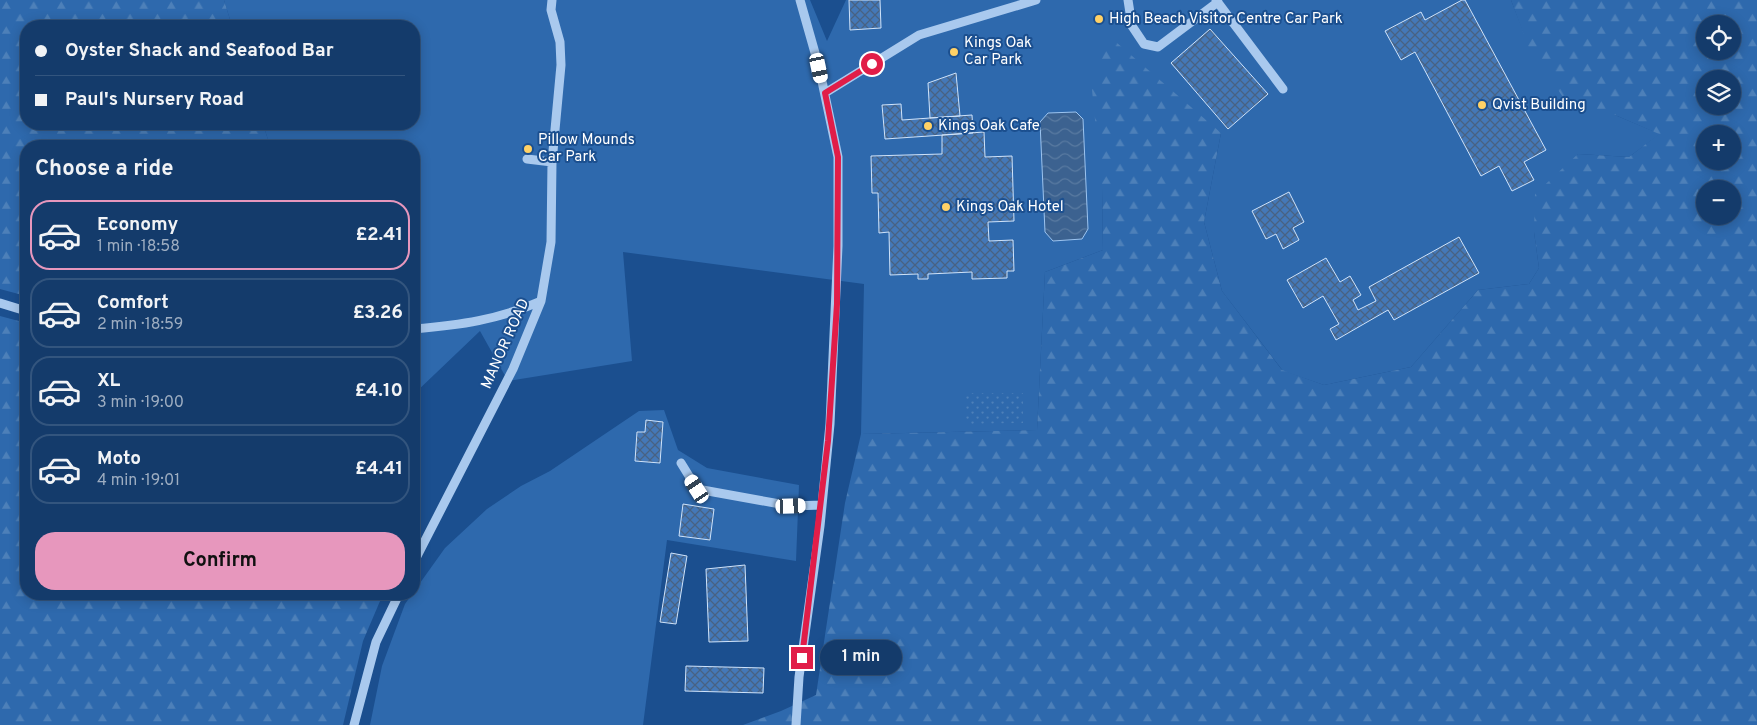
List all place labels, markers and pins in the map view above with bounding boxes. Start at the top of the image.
place label: High Beach Visitor Centre Car Park [1109,10,1343,29]
marker: High Beach Visitor Centre Car Park [1093,13,1105,25]
place label: Kings Oak Car Park [964,34,1032,70]
marker: Kings Oak Car Park [948,46,960,58]
place label: Qvist Building [1492,96,1586,115]
marker: Qvist Building [1476,99,1488,111]
place label: Kings Oak Cafe [938,117,1040,136]
marker: Kings Oak Cafe [922,120,934,132]
place label: Pillow Mounds Car Park [538,131,635,167]
marker: Pillow Mounds Car Park [522,143,534,155]
place label: Kings Oak Hotel [956,198,1064,217]
marker: Kings Oak Hotel [940,201,952,213]

